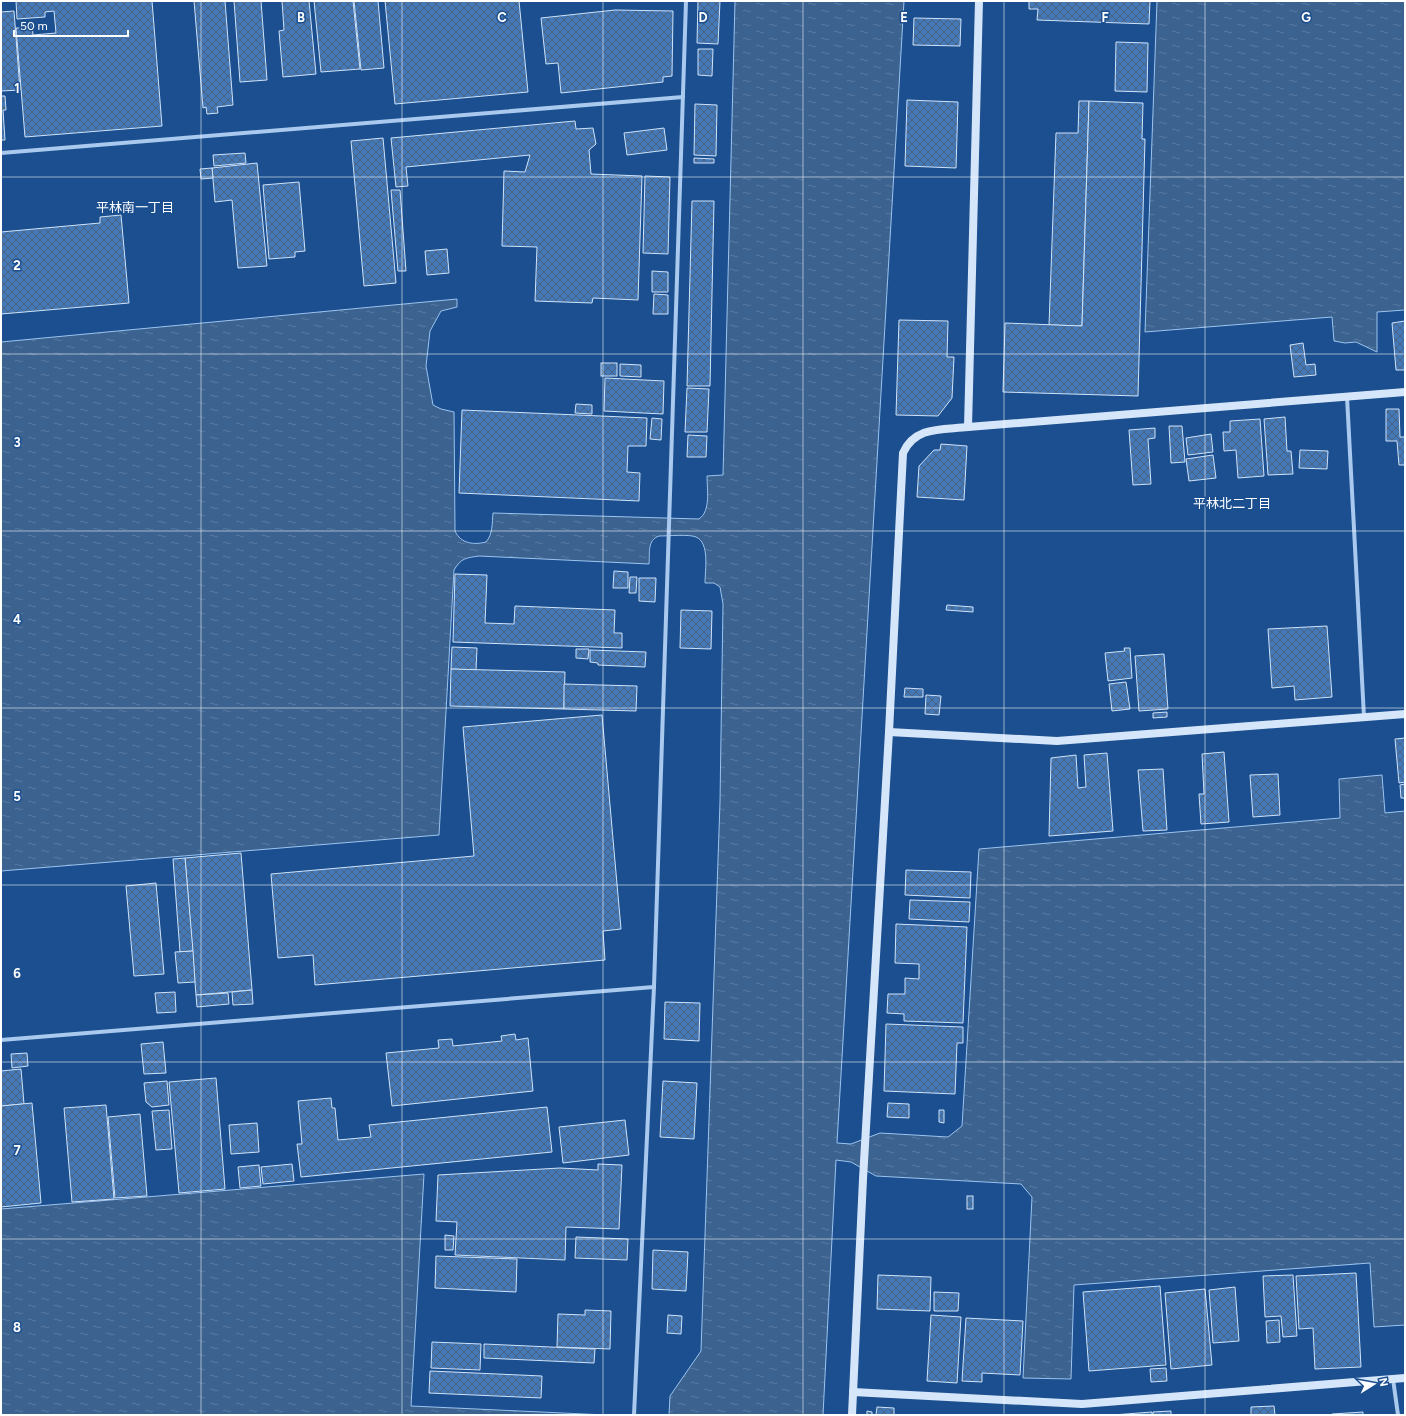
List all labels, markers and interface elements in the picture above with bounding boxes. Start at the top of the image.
text: B [297,10,305,25]
text: C [497,10,507,25]
text: D [698,10,708,25]
text: E [900,10,908,25]
text: F [1101,10,1109,25]
text: G [1301,10,1311,25]
scale bar [14,12,128,38]
text: 50 m [20,19,48,33]
text: 1 [14,81,20,96]
district label: 平林南一丁目 [96,200,174,215]
text: 2 [13,258,21,273]
text: 3 [13,435,21,450]
district label: 平林北二丁目 [1193,496,1271,511]
text: 4 [13,612,21,627]
text: 5 [13,789,21,804]
text: 6 [13,966,21,981]
text: 7 [13,1143,21,1158]
text: 8 [13,1320,21,1335]
north arrow [1354,1364,1394,1404]
text: N [1376,1377,1391,1388]

